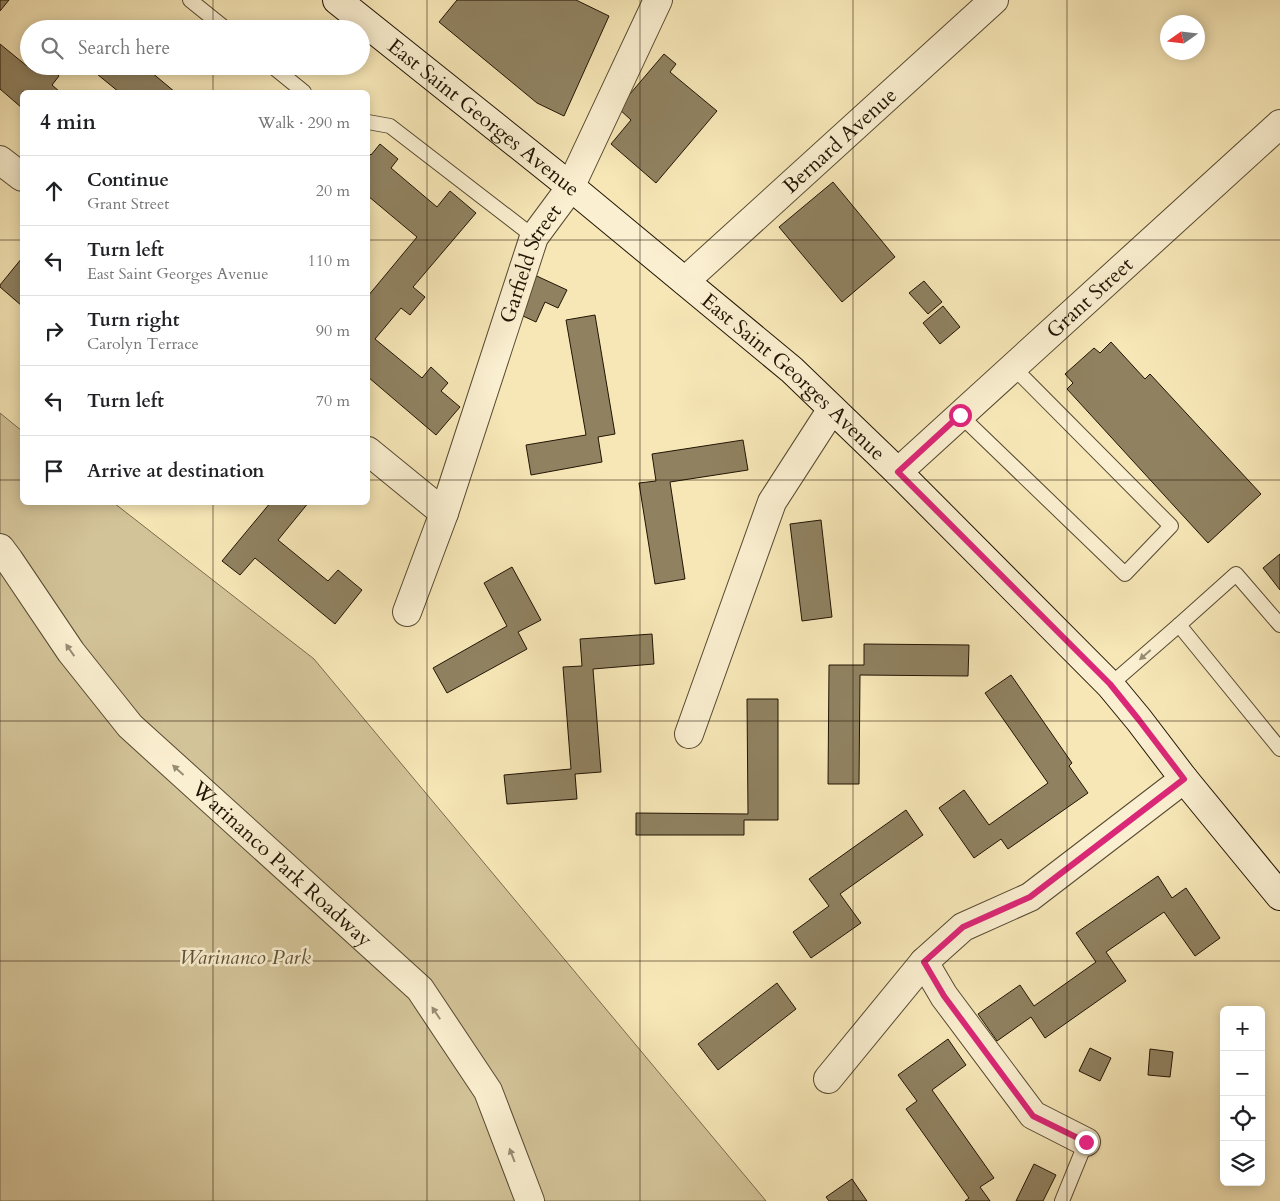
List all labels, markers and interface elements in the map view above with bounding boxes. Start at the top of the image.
north arrow [1160,15,1205,60]
search box [20,20,370,75]
street label: East Saint Georges Avenue [381,32,586,203]
icon: search [38,34,66,62]
text: Search here [78,35,170,61]
street label: Bernard Avenue [777,81,903,200]
text: 4 min [40,108,96,137]
text: Walk · 290 m [258,112,350,134]
text: Continue [87,167,169,193]
icon: ahead [40,177,68,205]
text: 20 m [316,180,350,202]
text: Grant Street [87,193,169,215]
street label: Garfield Street [493,198,569,327]
text: Turn left [87,237,164,263]
icon: left [40,247,68,275]
text: 110 m [308,250,350,272]
street label: Grant Street [1040,251,1140,345]
text: East Saint Georges Avenue [87,263,269,285]
street label: East Saint Georges Avenue [695,287,892,467]
text: Turn right [87,307,179,333]
icon: right [40,317,68,345]
text: 90 m [316,320,350,342]
text: Carolyn Terrace [87,333,199,355]
icon: left [40,387,68,415]
text: Turn left [87,388,164,414]
text: 70 m [316,390,350,412]
route start [949,404,972,427]
icon: arrive [40,457,68,485]
text: Arrive at destination [87,458,264,484]
one-way arrow [65,643,75,657]
one-way arrow [1139,649,1151,661]
one-way arrow [173,764,185,776]
street label: Warinanco Park Roadway [184,774,378,954]
park label: Warinanco Park [179,943,311,972]
map controls [1220,1006,1265,1186]
button: + [1220,1006,1265,1051]
one-way arrow [431,1007,441,1020]
button: − [1220,1051,1265,1096]
button: locate [1220,1096,1265,1141]
route end [1075,1131,1098,1154]
button: layers [1220,1141,1265,1186]
one-way arrow [508,1148,515,1163]

